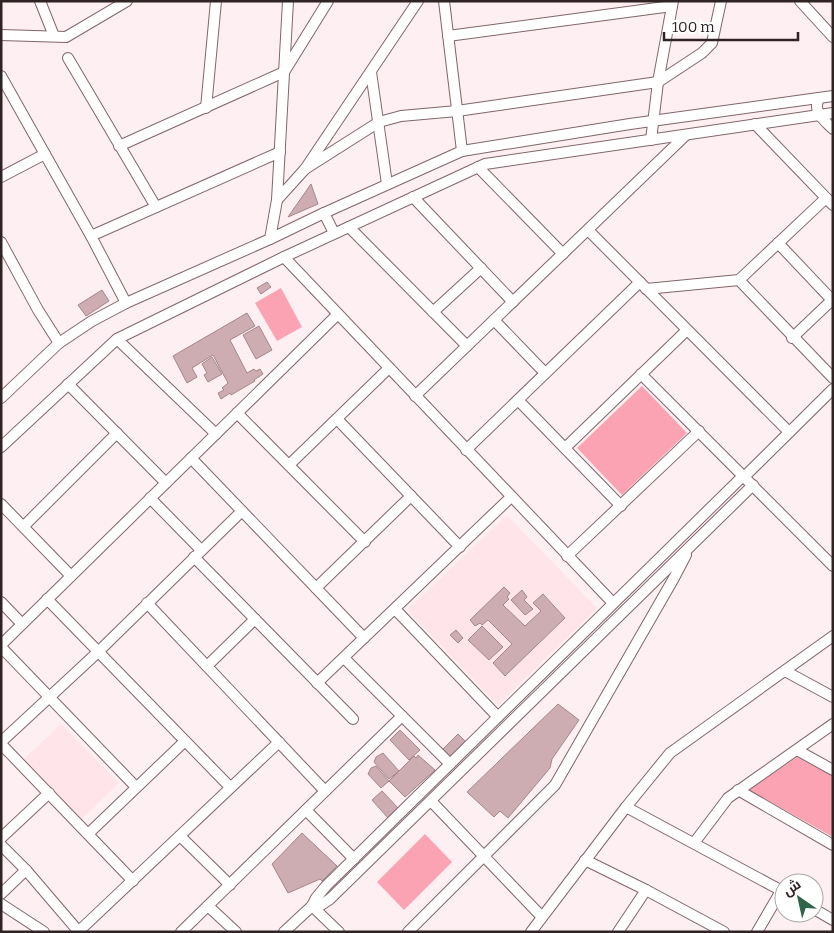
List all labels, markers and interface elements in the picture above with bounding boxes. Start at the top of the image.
scale bar [664,10,798,42]
text: 100 m [672,18,715,36]
north arrow [774,873,824,923]
text: ش [780,876,804,900]

